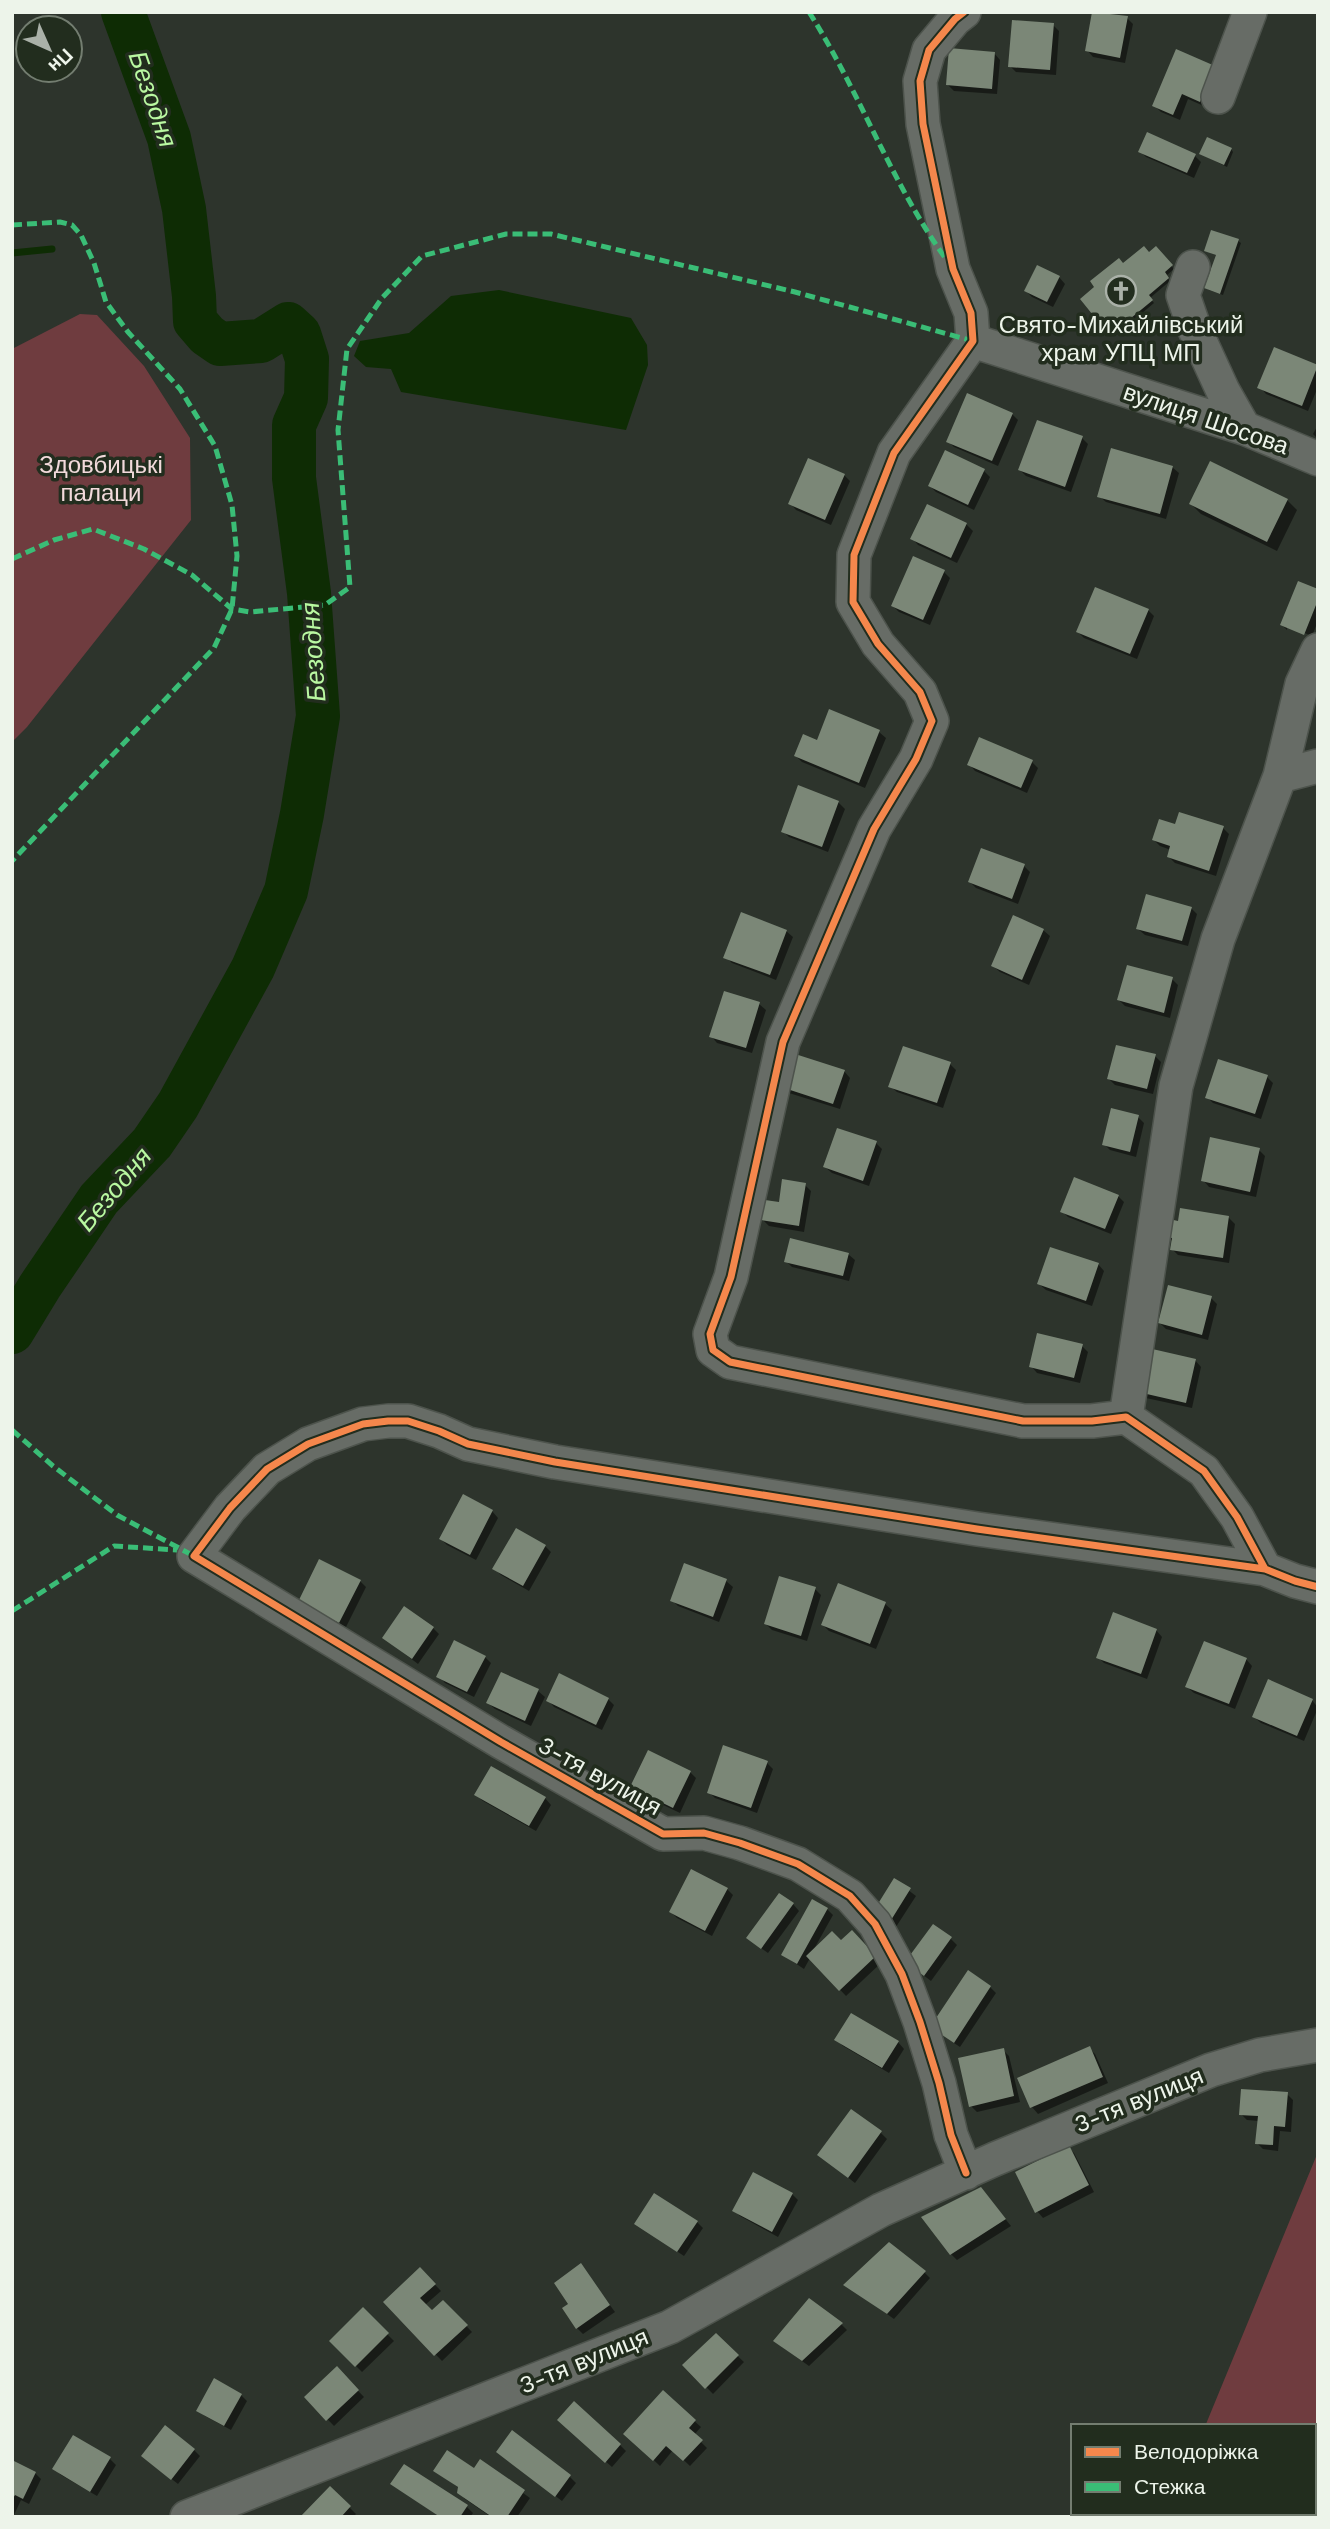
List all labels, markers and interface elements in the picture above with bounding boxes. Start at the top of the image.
north arrow [14,14,84,84]
text: Пн [44,44,78,78]
water label: Безодня [123,47,183,151]
church icon: Свято-Михайлівський храм УПЦ МП [1104,274,1138,308]
place label: Свято-Михайлівський храм УПЦ МП [999,311,1243,367]
street label: вулиця Шосова [1120,378,1293,461]
park label: Здовбицькі палаци [39,451,163,507]
water label: Безодня [295,601,331,703]
water label: Безодня [70,1141,158,1237]
street label: 3-тя вулиця [534,1731,666,1821]
street label: 3-тя вулиця [1071,2061,1207,2139]
street label: 3-тя вулиця [516,2322,652,2400]
legend [1071,2424,1316,2515]
text: Велодоріжка [1134,2439,1259,2464]
text: Стежка [1134,2474,1206,2499]

